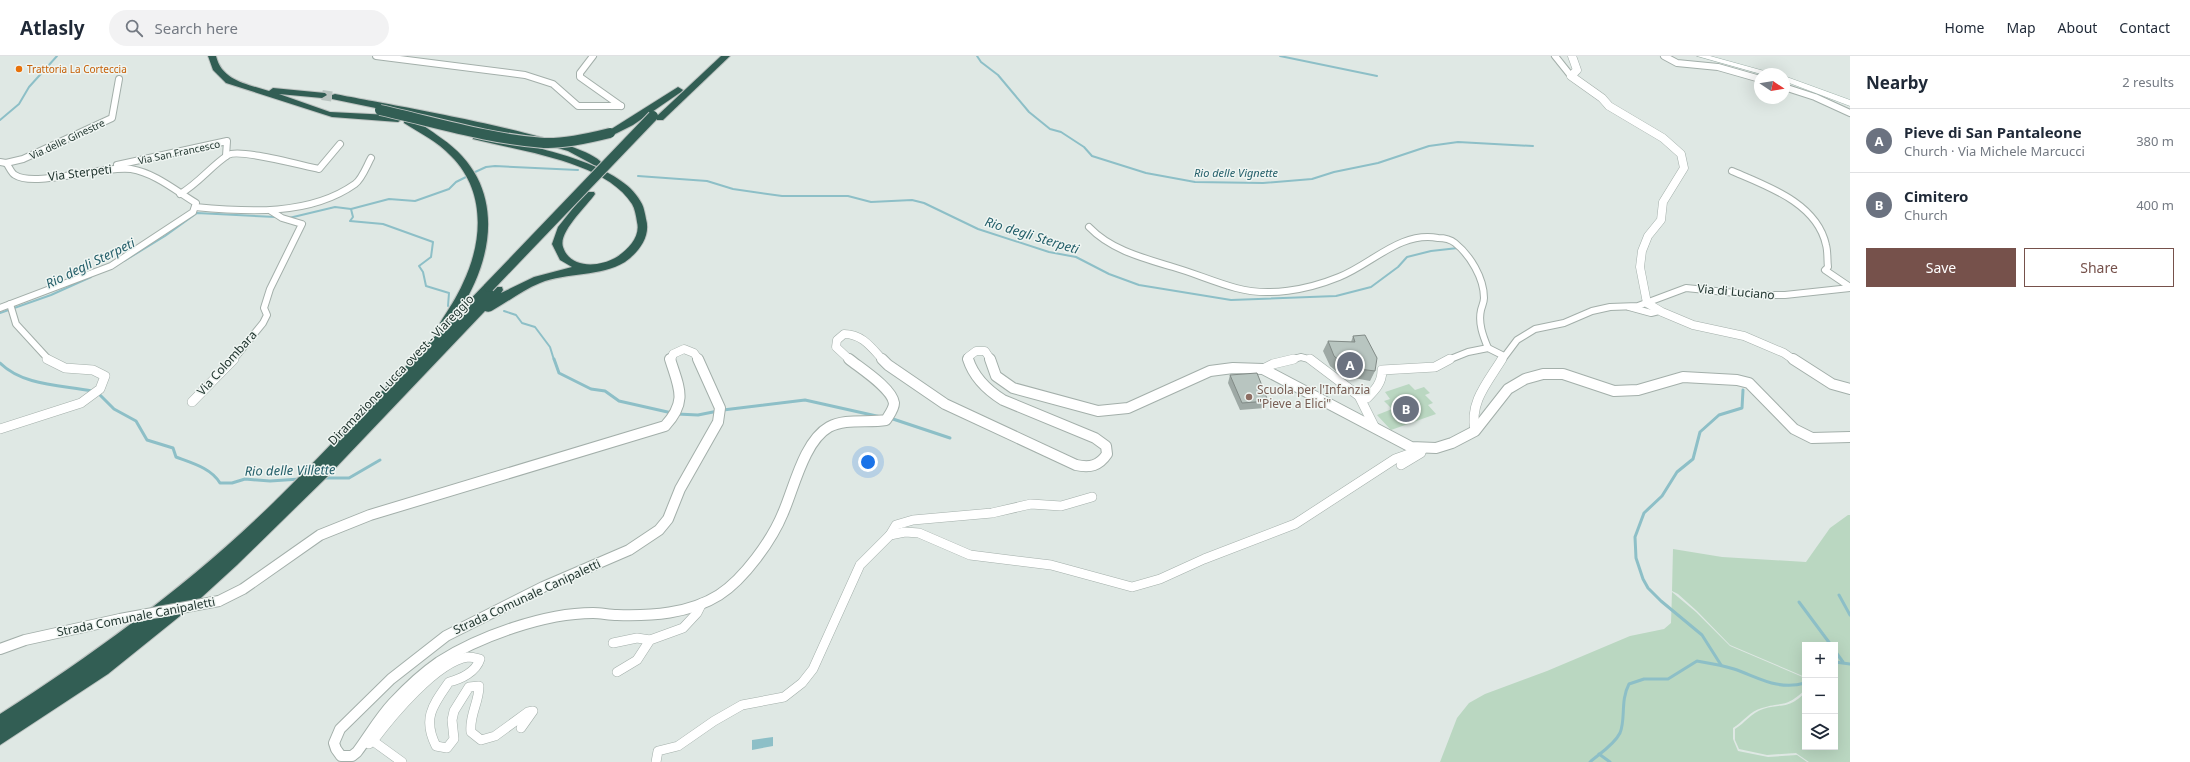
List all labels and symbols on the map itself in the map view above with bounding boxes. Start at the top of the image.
place label: Trattoria La Corteccia [27,62,127,76]
marker: Trattoria La Corteccia [14,64,24,74]
north arrow [1754,68,1790,104]
street label: Via delle Ginestre [27,115,107,163]
street label: Via San Francesco [137,136,221,168]
street label: Via Sterpeti [47,160,113,185]
water label: Rio delle Vignette [1194,165,1279,180]
water label: Rio degli Sterpeti [983,212,1082,258]
water label: Rio degli Sterpeti [42,233,138,292]
street label: Via di Luciano [1697,280,1775,303]
street label: Diramazione Lucca ovest - Viareggio [324,291,477,449]
street label: Via Colombara [193,326,260,399]
pin: A [1337,350,1363,380]
place label: Scuola per l'Infanzia "Pieve a Elici" [1257,381,1370,412]
marker: Scuola per l'Infanzia "Pieve a Elici" [1244,392,1254,402]
pin: B [1393,394,1419,424]
your location [858,452,878,472]
water label: Rio delle Villette [244,460,336,480]
street label: Strada Comunale Canipaletti [450,555,603,638]
street label: Strada Comunale Canipaletti [55,593,216,640]

